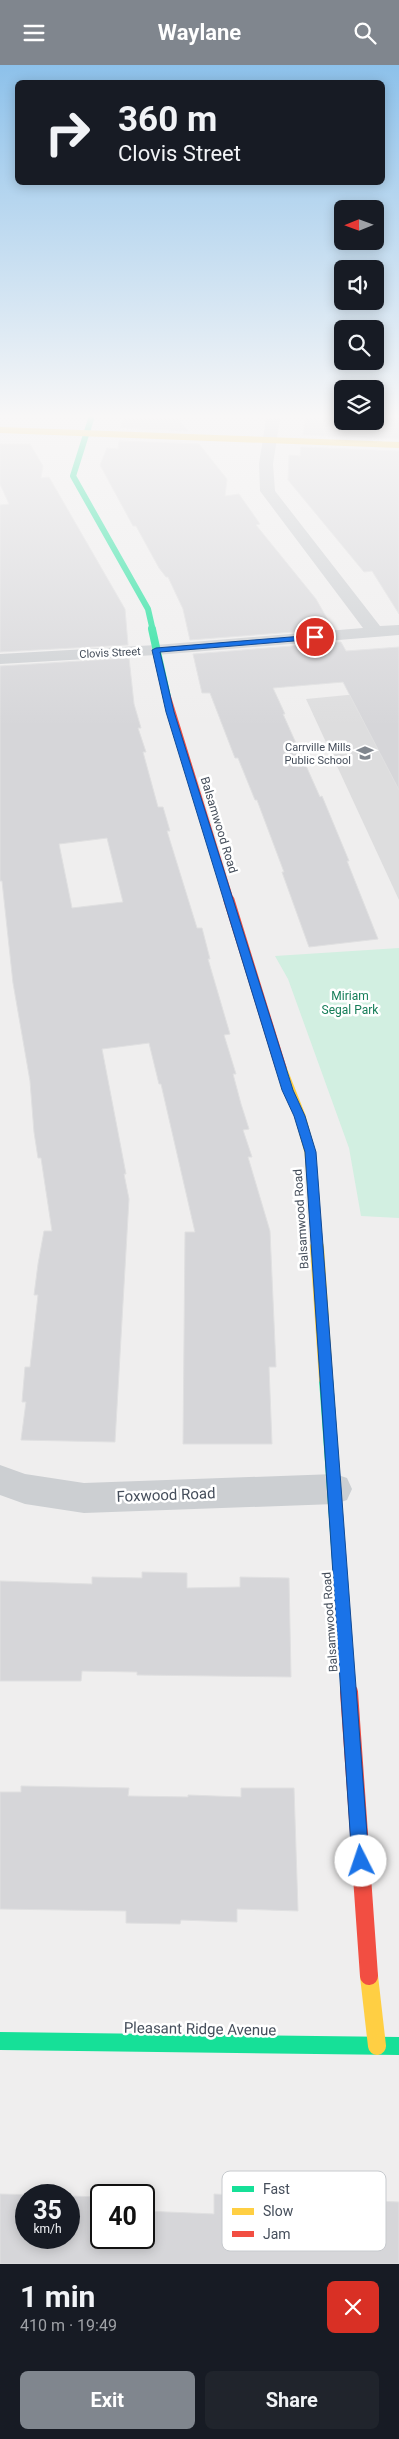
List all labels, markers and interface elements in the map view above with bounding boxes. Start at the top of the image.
icon: menu [20,19,48,47]
icon: search [351,19,379,47]
text: Waylane [158,20,241,45]
text: 360 m [118,99,217,140]
icon: right [35,100,100,165]
text: Clovis Street [118,141,241,166]
north arrow [334,200,384,250]
map controls [334,200,384,430]
button: sound [334,260,384,310]
button: search [334,320,384,370]
button: layers [334,380,384,430]
pin [294,616,336,658]
icon: arrive [301,623,329,651]
street label: Clovis Street [79,645,141,661]
place label: Carrville Mills Public School [284,741,351,767]
school or university icon: Carrville Mills Public School [355,743,375,763]
street label: Balsamwood Road [198,775,240,875]
park label: Miriam Segal Park [322,989,379,1017]
street label: Balsamwood Road [291,1169,311,1269]
street label: Foxwood Road [116,1484,216,1506]
street label: Balsamwood Road [320,1572,340,1672]
position arrow [334,1834,386,1886]
street label: Pleasant Ridge Avenue [124,2019,276,2039]
legend [222,2171,386,2251]
text: Fast [263,2181,290,2197]
speed limit sign: 40 [90,2184,155,2249]
text: 35 [33,2196,62,2225]
text: Slow [263,2203,294,2219]
text: km/h [33,2222,62,2236]
text: Jam [263,2226,291,2242]
text: 1 min [20,2279,95,2314]
button: close [327,2281,379,2333]
text: 410 m · 19:49 [20,2316,117,2335]
button: Exit [20,2371,195,2429]
button: Share [205,2371,379,2429]

